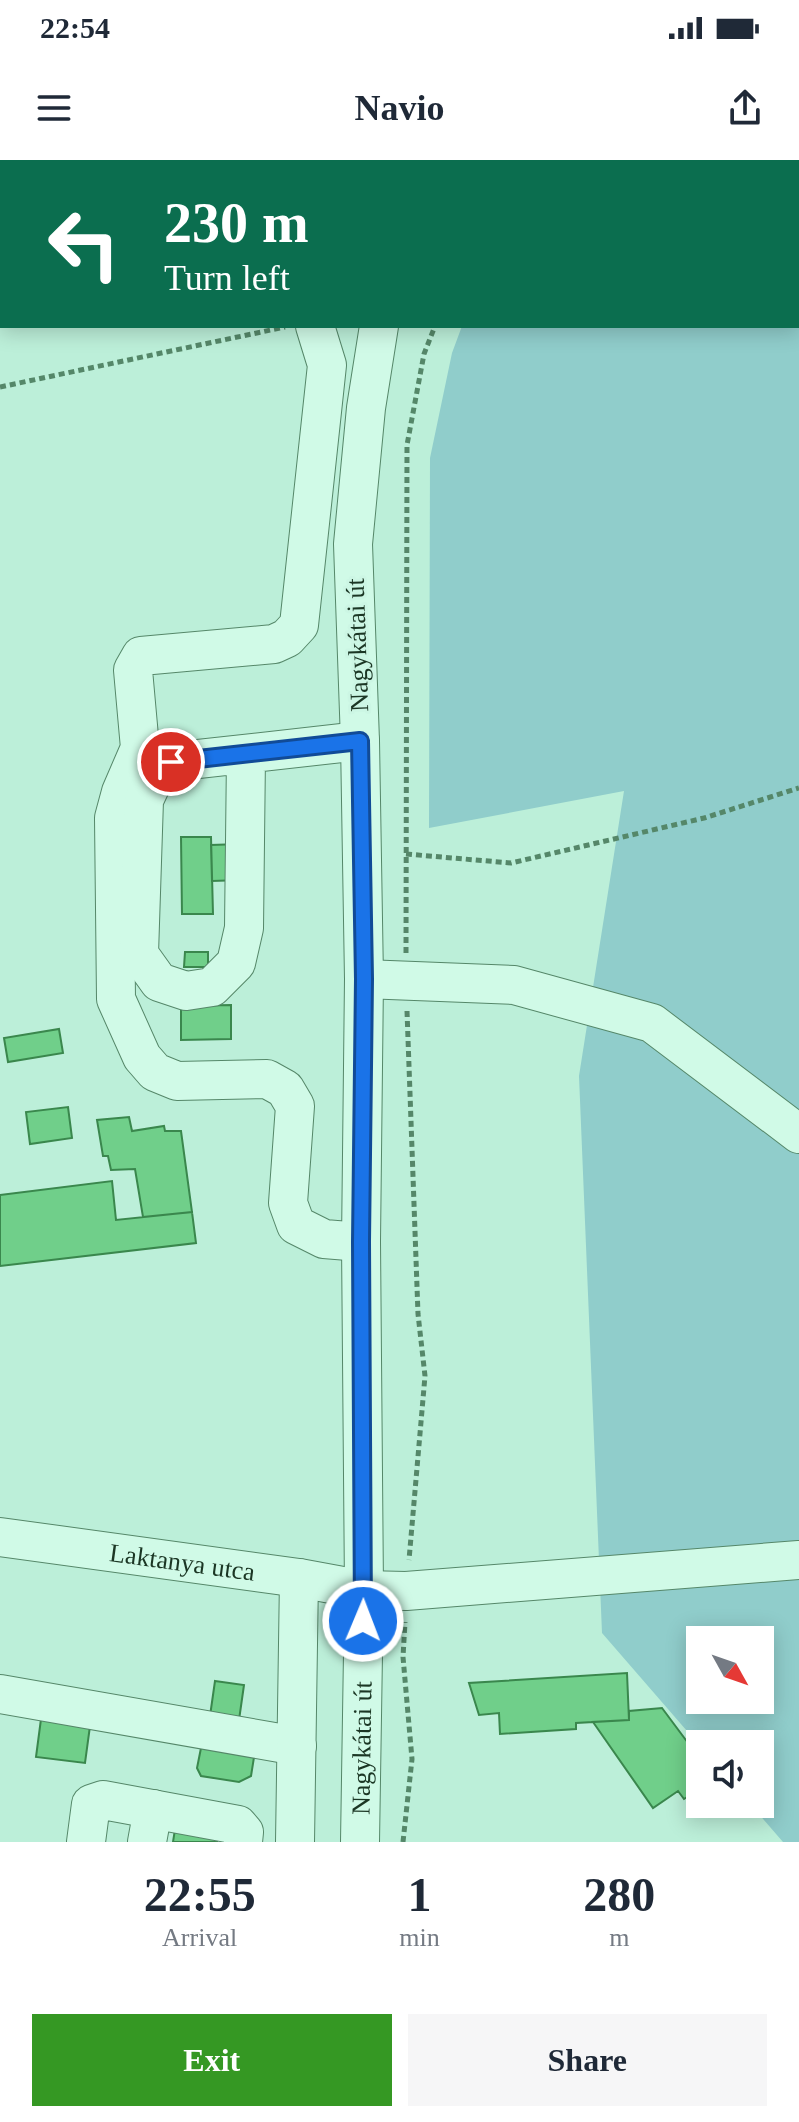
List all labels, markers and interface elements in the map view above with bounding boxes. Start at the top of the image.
text: 22:54 [40,11,110,44]
icon: menu [32,86,76,130]
icon: share [723,86,767,130]
text: Navio [355,88,445,128]
icon: left [32,192,136,296]
text: 230 m [164,192,309,254]
text: Turn left [164,258,290,298]
street label: Nagykátai út [341,577,374,712]
pin [137,728,205,796]
icon: arrive [149,740,193,784]
street label: Laktanya utca [108,1538,257,1587]
position arrow [321,1579,405,1663]
north arrow [686,1626,774,1714]
map controls [686,1626,774,1818]
street label: Nagykátai út [346,1680,378,1815]
button: sound [686,1730,774,1818]
text: 22:55 [144,1868,256,1921]
text: 1 [407,1868,431,1921]
text: 280 [583,1868,655,1921]
text: Arrival [162,1923,237,1952]
text: min [399,1923,440,1952]
text: m [609,1923,629,1952]
button: Exit [32,2014,392,2106]
button: Share [408,2014,767,2106]

